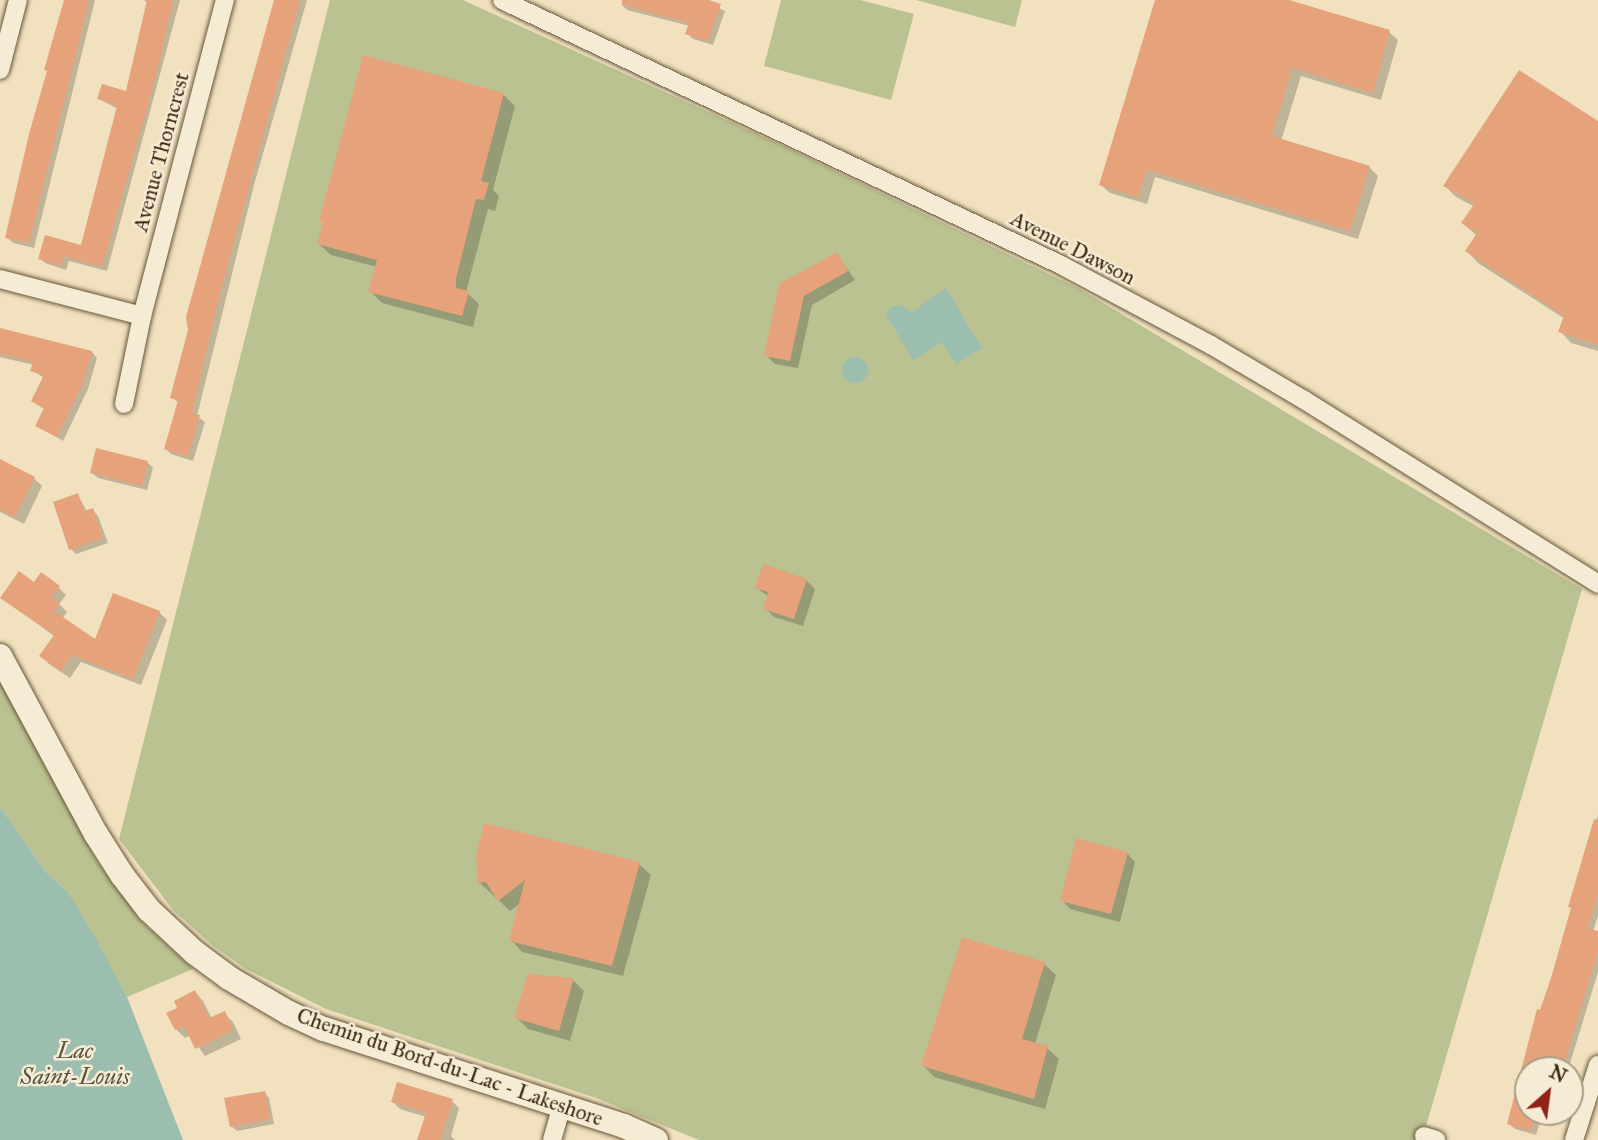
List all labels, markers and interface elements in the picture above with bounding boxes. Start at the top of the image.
street label: Avenue Thorncrest [128,70,194,234]
street label: Avenue Dawson [1007,206,1139,290]
street label: Chemin du Bord-du-Lac - Lakeshore [294,1003,606,1131]
water label: Lac Saint-Louis [20,1036,130,1090]
north arrow [1514,1056,1584,1126]
text: N [1546,1060,1571,1088]

